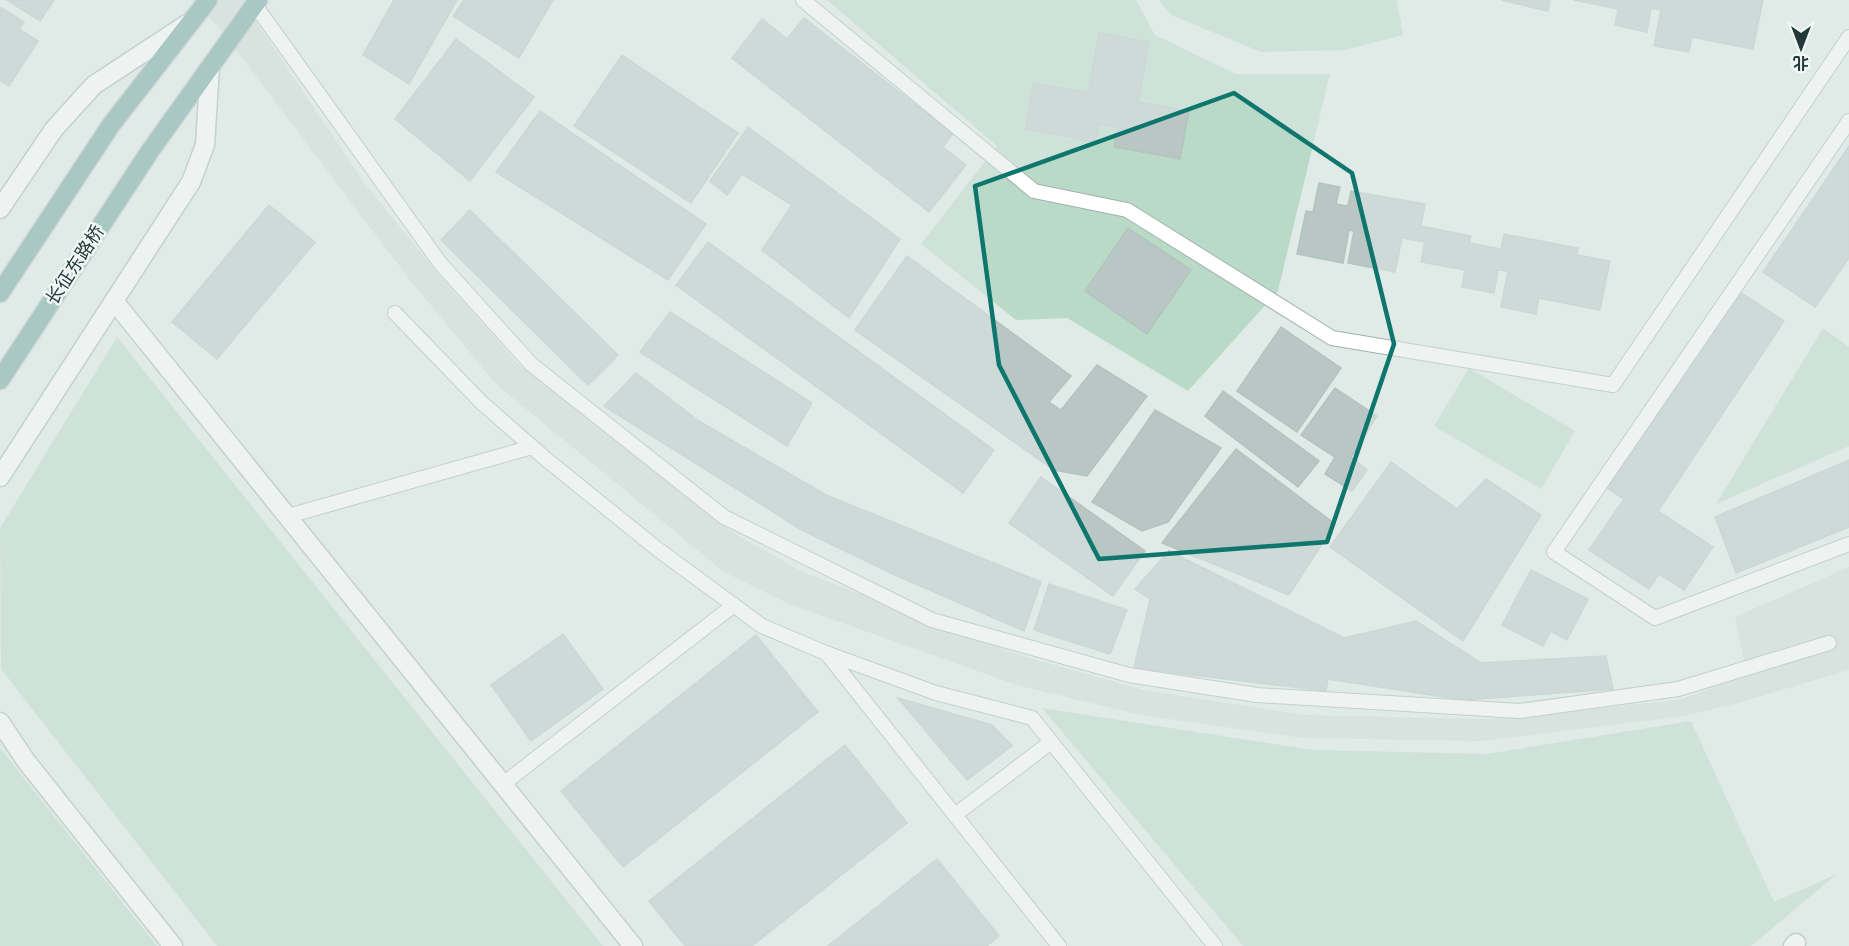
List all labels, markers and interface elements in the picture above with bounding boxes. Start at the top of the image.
north arrow [1771,18,1831,78]
text: 北 [1793,54,1809,71]
street label: 长征东路桥 [42,222,108,308]

